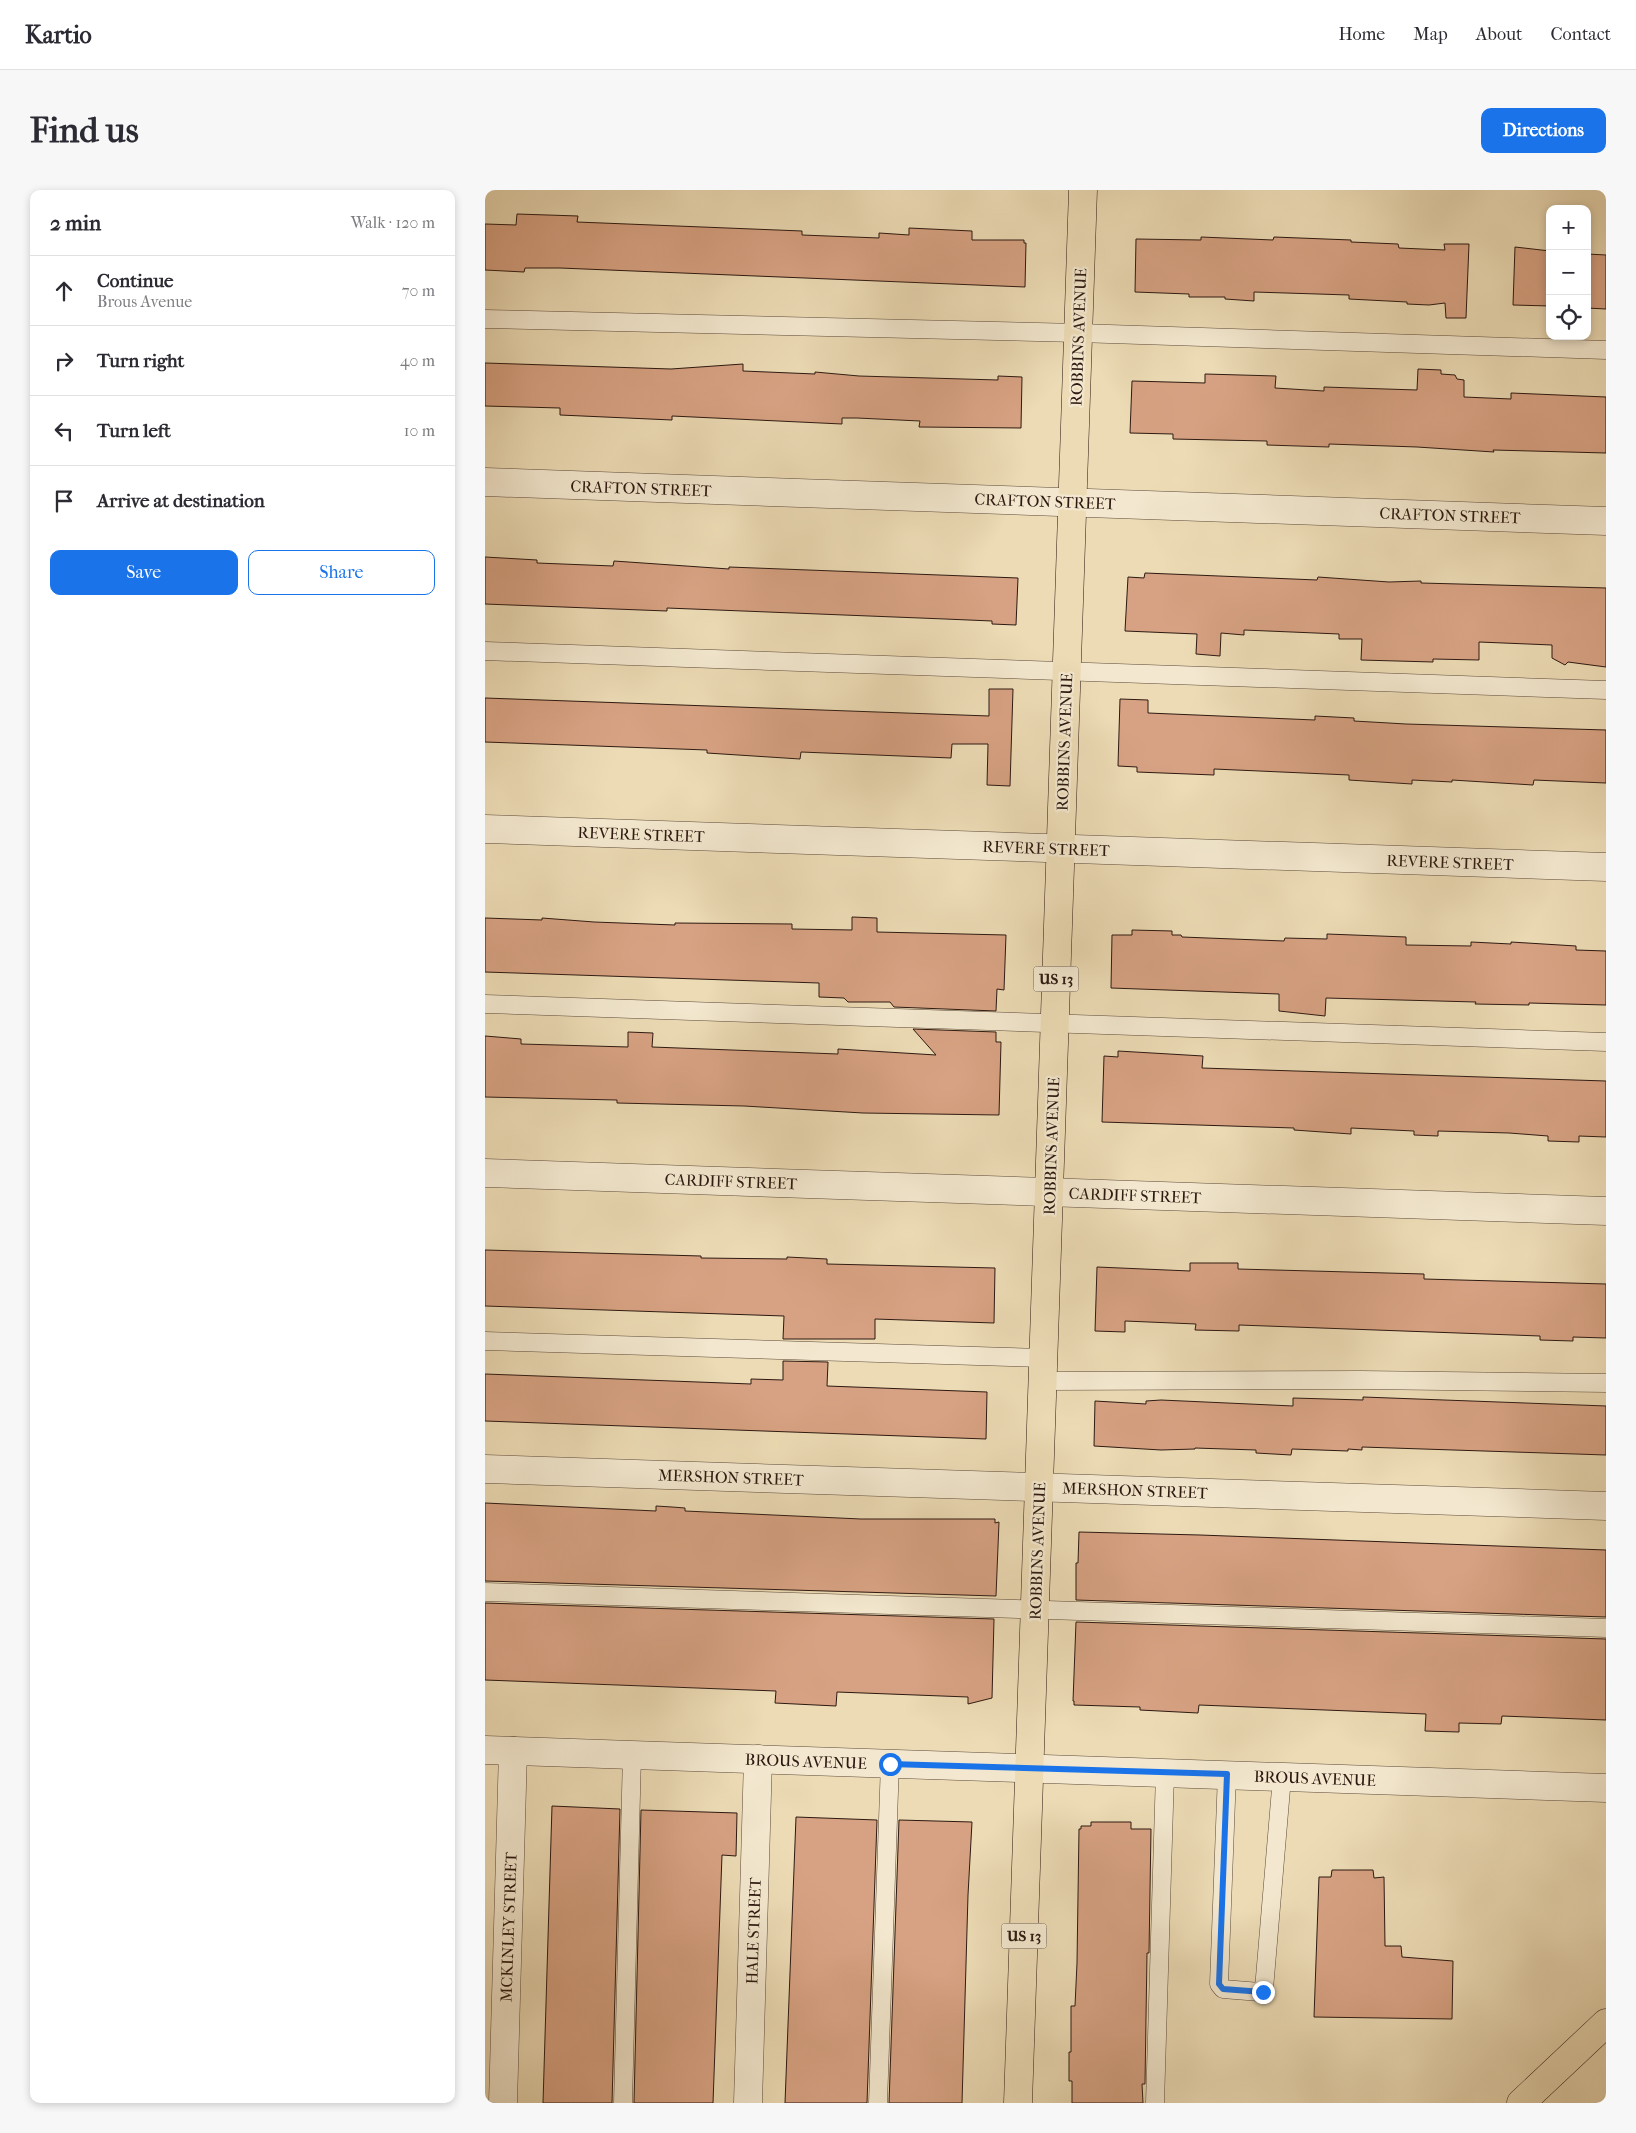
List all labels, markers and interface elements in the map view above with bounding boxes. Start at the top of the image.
text: Kartio [25,21,92,49]
text: Home [1338,24,1385,45]
text: Map [1413,24,1448,45]
text: About [1476,24,1522,45]
text: Contact [1550,24,1611,45]
button: Directions [1481,108,1606,153]
text: Find us [30,110,139,151]
map controls [1546,205,1591,340]
button: + [1546,205,1591,250]
text: 2 min [50,211,101,235]
text: Walk · 120 m [351,213,435,232]
button: − [1546,250,1591,295]
street label: ROBBINS AVENUE [1067,267,1090,406]
text: Continue [97,270,173,292]
icon: ahead [50,277,78,305]
text: 70 m [402,281,435,300]
text: Brous Avenue [97,292,192,311]
button: locate [1546,295,1591,340]
icon: right [50,347,78,375]
text: Turn right [97,350,184,372]
text: 40 m [400,351,435,370]
icon: left [50,417,78,445]
text: Turn left [97,420,171,442]
text: 10 m [404,421,435,440]
street label: CRAFTON STREET [570,477,712,500]
icon: arrive [50,487,78,515]
text: Arrive at destination [97,490,265,512]
street label: CRAFTON STREET [974,490,1116,513]
street label: CRAFTON STREET [1379,504,1521,527]
button: Save [50,550,238,595]
button: Share [248,550,435,595]
street label: ROBBINS AVENUE [1053,672,1076,811]
street label: REVERE STREET [577,823,705,846]
street label: REVERE STREET [982,837,1110,860]
street label: REVERE STREET [1386,851,1514,874]
road number: US 13 [1033,966,1079,992]
street label: ROBBINS AVENUE [1040,1076,1063,1215]
street label: CARDIFF STREET [664,1170,798,1193]
street label: CARDIFF STREET [1068,1184,1202,1207]
street label: MERSHON STREET [658,1465,804,1490]
street label: MERSHON STREET [1062,1478,1208,1503]
street label: ROBBINS AVENUE [1026,1481,1049,1620]
street label: BROUS AVENUE [745,1750,868,1773]
route start [879,1753,902,1776]
street label: BROUS AVENUE [1254,1767,1377,1790]
street label: MCKINLEY STREET [496,1852,521,2002]
street label: HALE STREET [742,1877,765,1985]
road number: US 13 [1001,1924,1047,1948]
route end [1252,1981,1275,2004]

